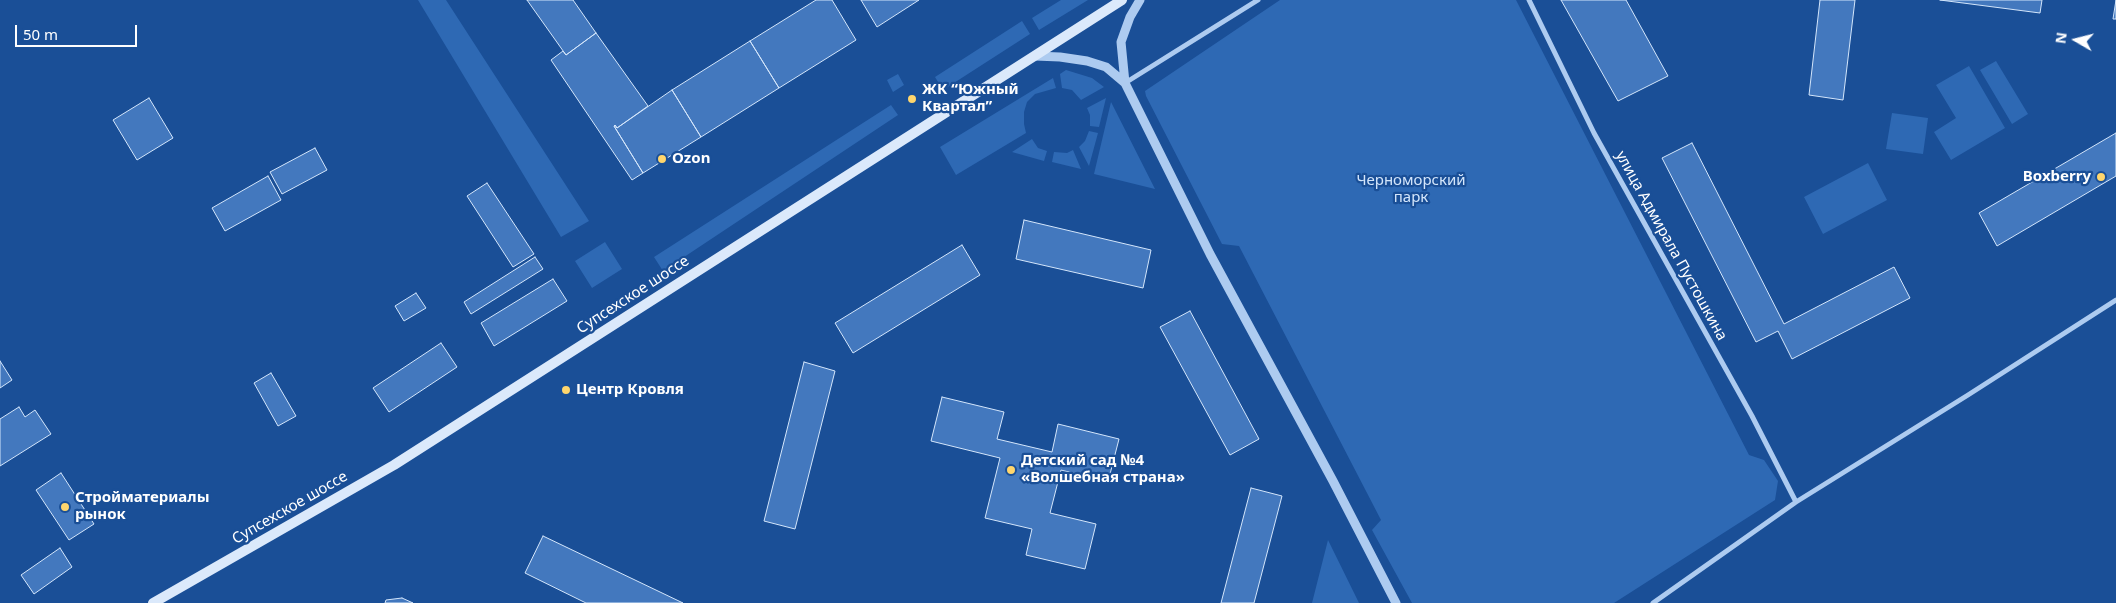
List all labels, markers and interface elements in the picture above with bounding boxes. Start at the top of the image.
scale bar [18,15,140,47]
north arrow [2051,15,2101,65]
text: 50 m [23,24,58,44]
text: N [2050,31,2071,45]
place label: ЖК “Южный Квартал” [922,81,1019,116]
marker: ЖК “Южный Квартал” [906,93,918,105]
street label: улица Адмирала Пустошкина [1611,148,1731,344]
place label: Ozon [672,150,710,168]
marker: Ozon [656,153,668,165]
place label: Boxberry [2023,168,2091,186]
marker: Boxberry [2095,171,2107,183]
park label: Черноморский парк [1356,172,1466,207]
street label: Супсехское шоссе [574,252,692,338]
place label: Центр Кровля [576,381,684,399]
marker: Центр Кровля [560,384,572,396]
place label: Детский сад №4 «Волшебная страна» [1021,452,1185,487]
marker: Детский сад №4 «Волшебная страна» [1005,464,1017,476]
street label: Супсехское шоссе [229,468,351,548]
place label: Стройматериалы рынок [75,489,209,524]
marker: Стройматериалы рынок [59,501,71,513]

